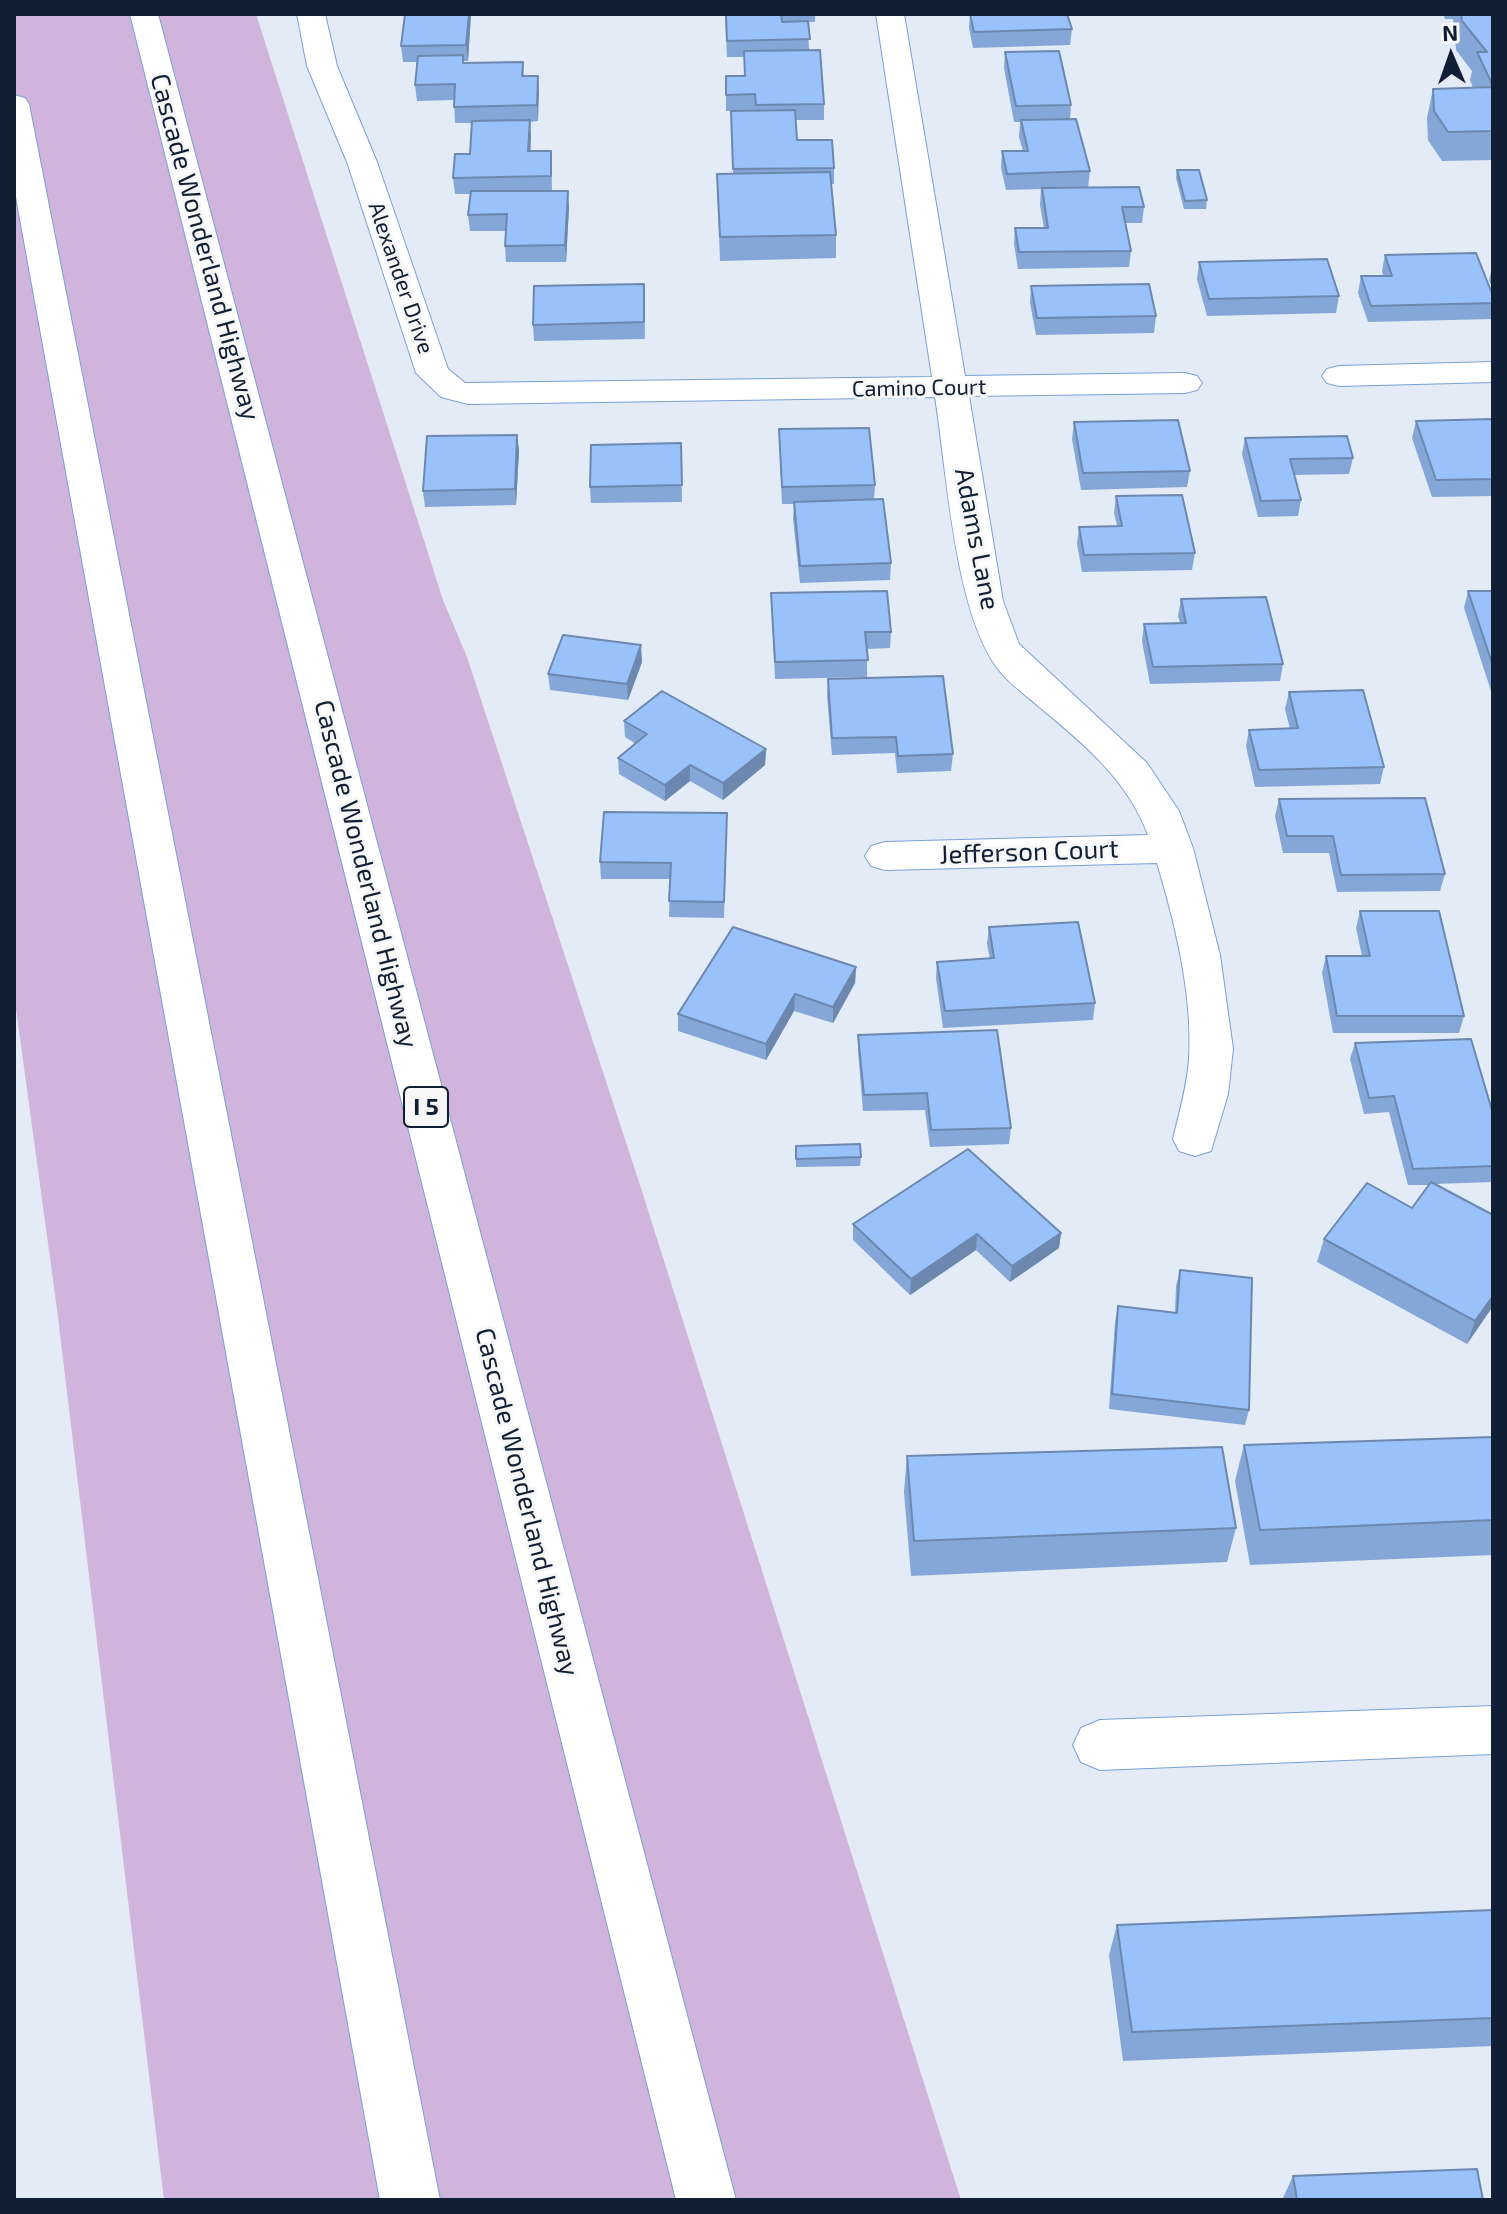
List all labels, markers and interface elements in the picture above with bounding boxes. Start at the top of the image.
north arrow [1411,16,1491,96]
text: N [1442,19,1459,45]
street label: Cascade Wonderland Highway [144,70,266,424]
street label: Alexander Drive [363,199,439,357]
street label: Camino Court [852,374,986,402]
street label: Adams Lane [948,465,1006,613]
street label: Cascade Wonderland Highway [308,697,424,1051]
street label: Jefferson Court [939,833,1119,871]
road number: I 5 [404,1087,448,1127]
street label: Cascade Wonderland Highway [469,1325,585,1679]

